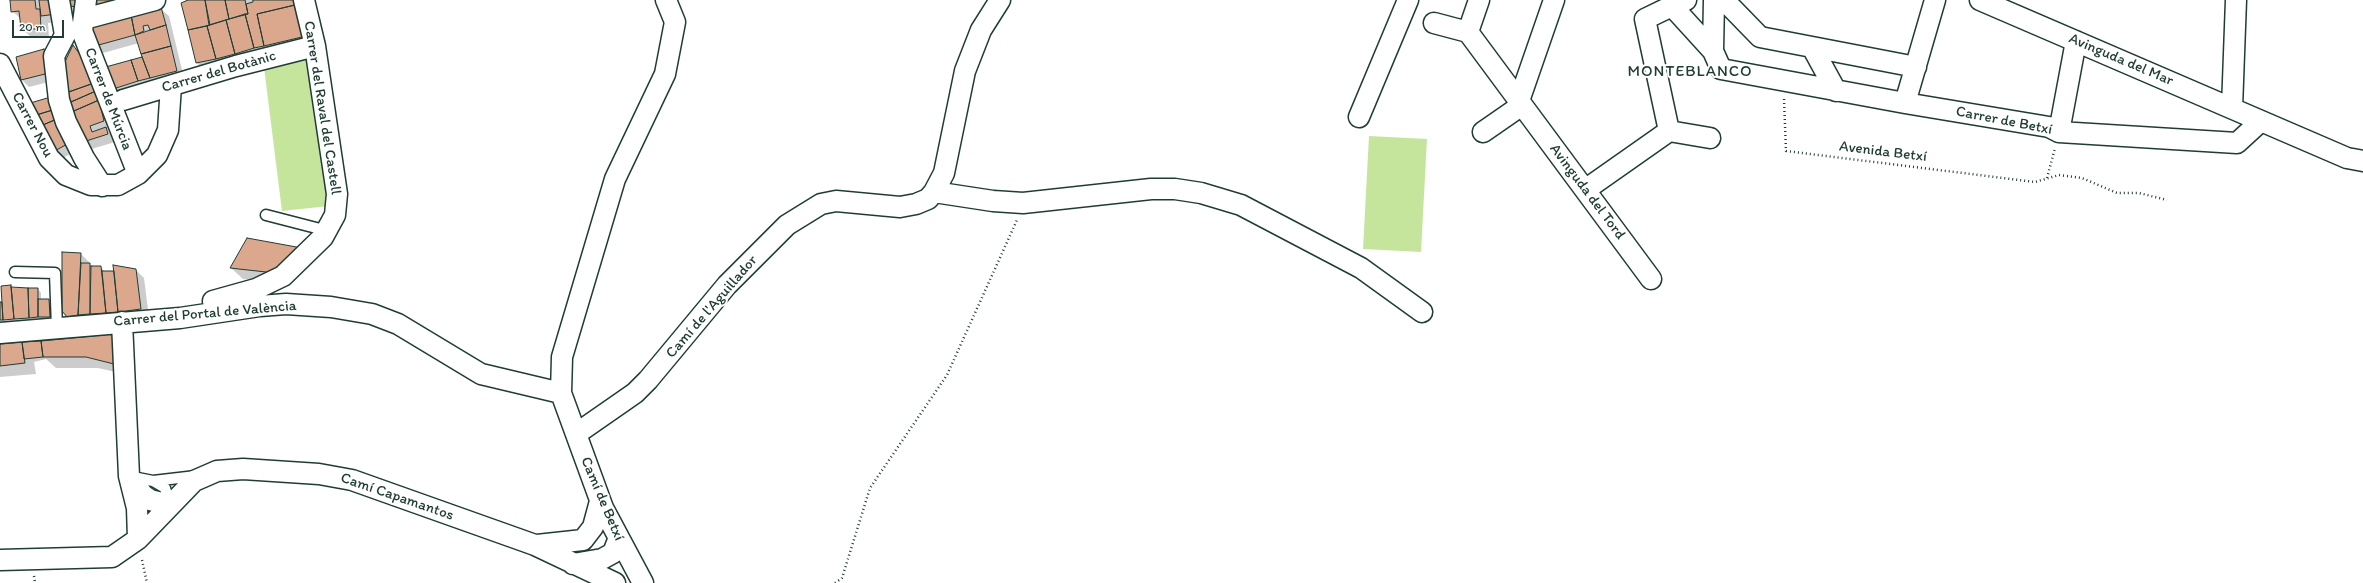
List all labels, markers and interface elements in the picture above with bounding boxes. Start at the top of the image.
scale bar [14,12,66,38]
text: 20 m [19,20,46,34]
street label: Carrer del Raval del Castell [299,20,345,196]
street label: Avinguda del Mar [2066,30,2176,90]
street label: Carrer de Múrcia [80,45,136,153]
street label: Carrer del Botànic [160,47,278,97]
district label: MONTEBLANCO [1627,62,1753,82]
street label: Carrer Nou [7,89,57,161]
street label: Carrer de Betxí [1954,103,2054,139]
street label: Avenida Betxí [1838,138,1928,166]
street label: Avinguda del Tord [1545,141,1629,243]
street label: Camí de l'Aguillador [662,252,762,362]
street label: Carrer del Portal de València [113,297,297,331]
street label: Camí de Betxí [576,454,628,544]
street label: Camí Capamantos [338,469,456,525]

